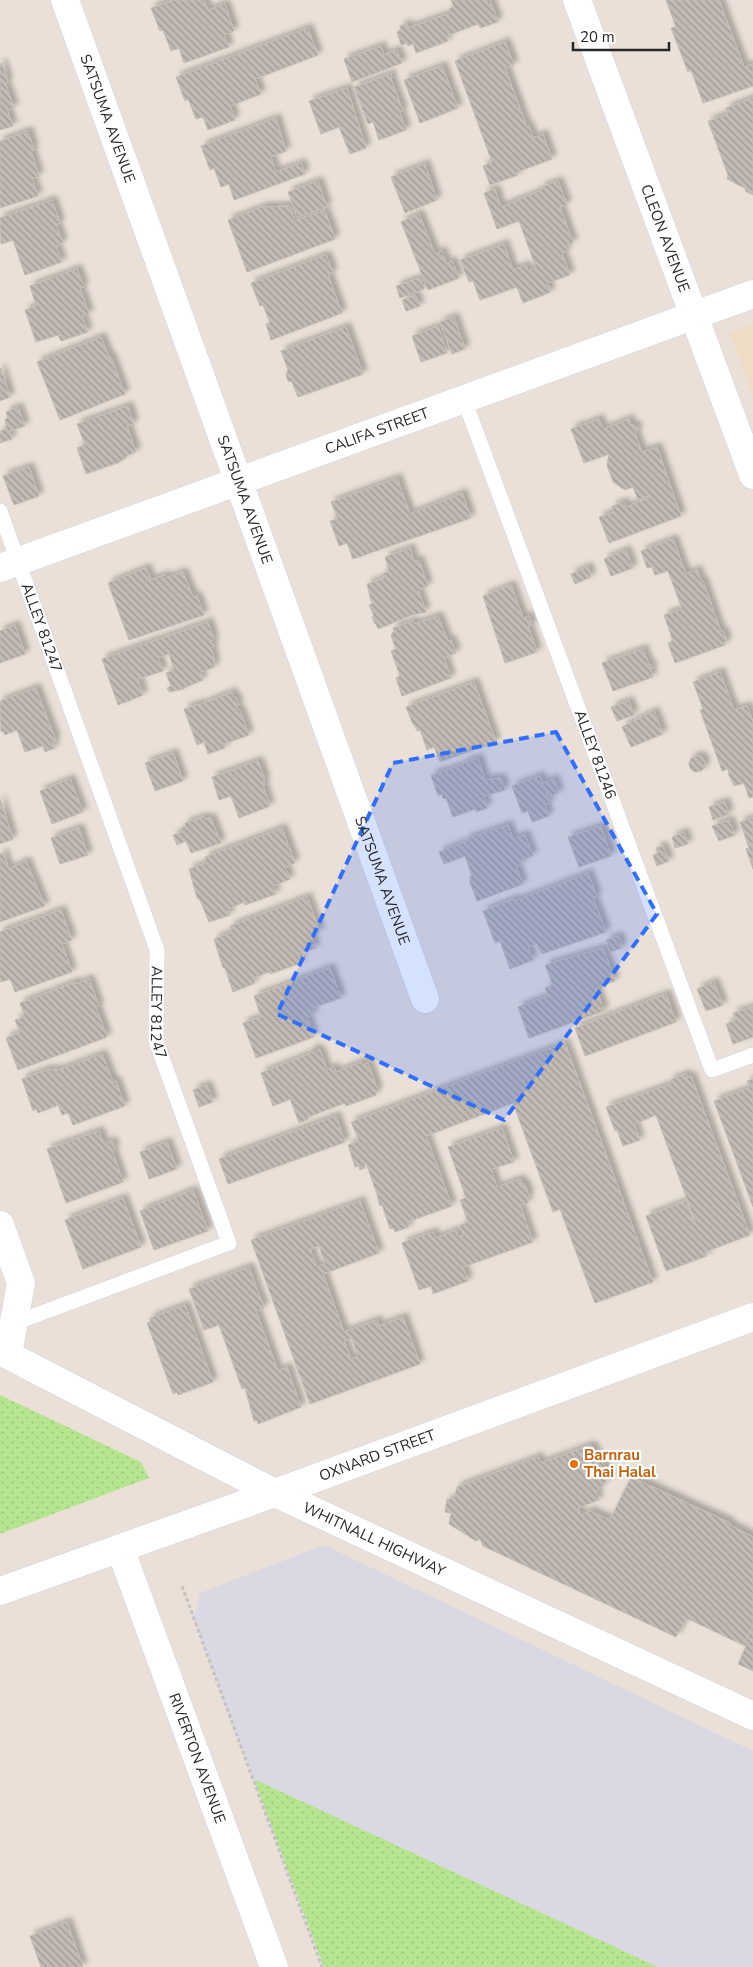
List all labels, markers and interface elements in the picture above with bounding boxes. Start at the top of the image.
scale bar [573,20,669,52]
text: 20 m [580,27,615,47]
street label: SATSUMA AVENUE [75,51,140,186]
street label: CLEON AVENUE [636,182,694,295]
street label: CALIFA STREET [322,403,432,459]
street label: SATSUMA AVENUE [213,432,277,567]
street label: ALLEY 81247 [17,580,67,675]
street label: ALLEY 81246 [570,707,621,802]
street label: SATSUMA AVENUE [350,813,415,948]
street label: ALLEY 81247 [146,966,172,1062]
street label: OXNARD STREET [316,1425,438,1486]
place label: Barnrau Thai Halal [584,1445,656,1482]
marker: Barnrau Thai Halal [568,1458,580,1470]
street label: WHITNALL HIGHWAY [300,1497,450,1582]
street label: RIVERTON AVENUE [164,1690,230,1826]

